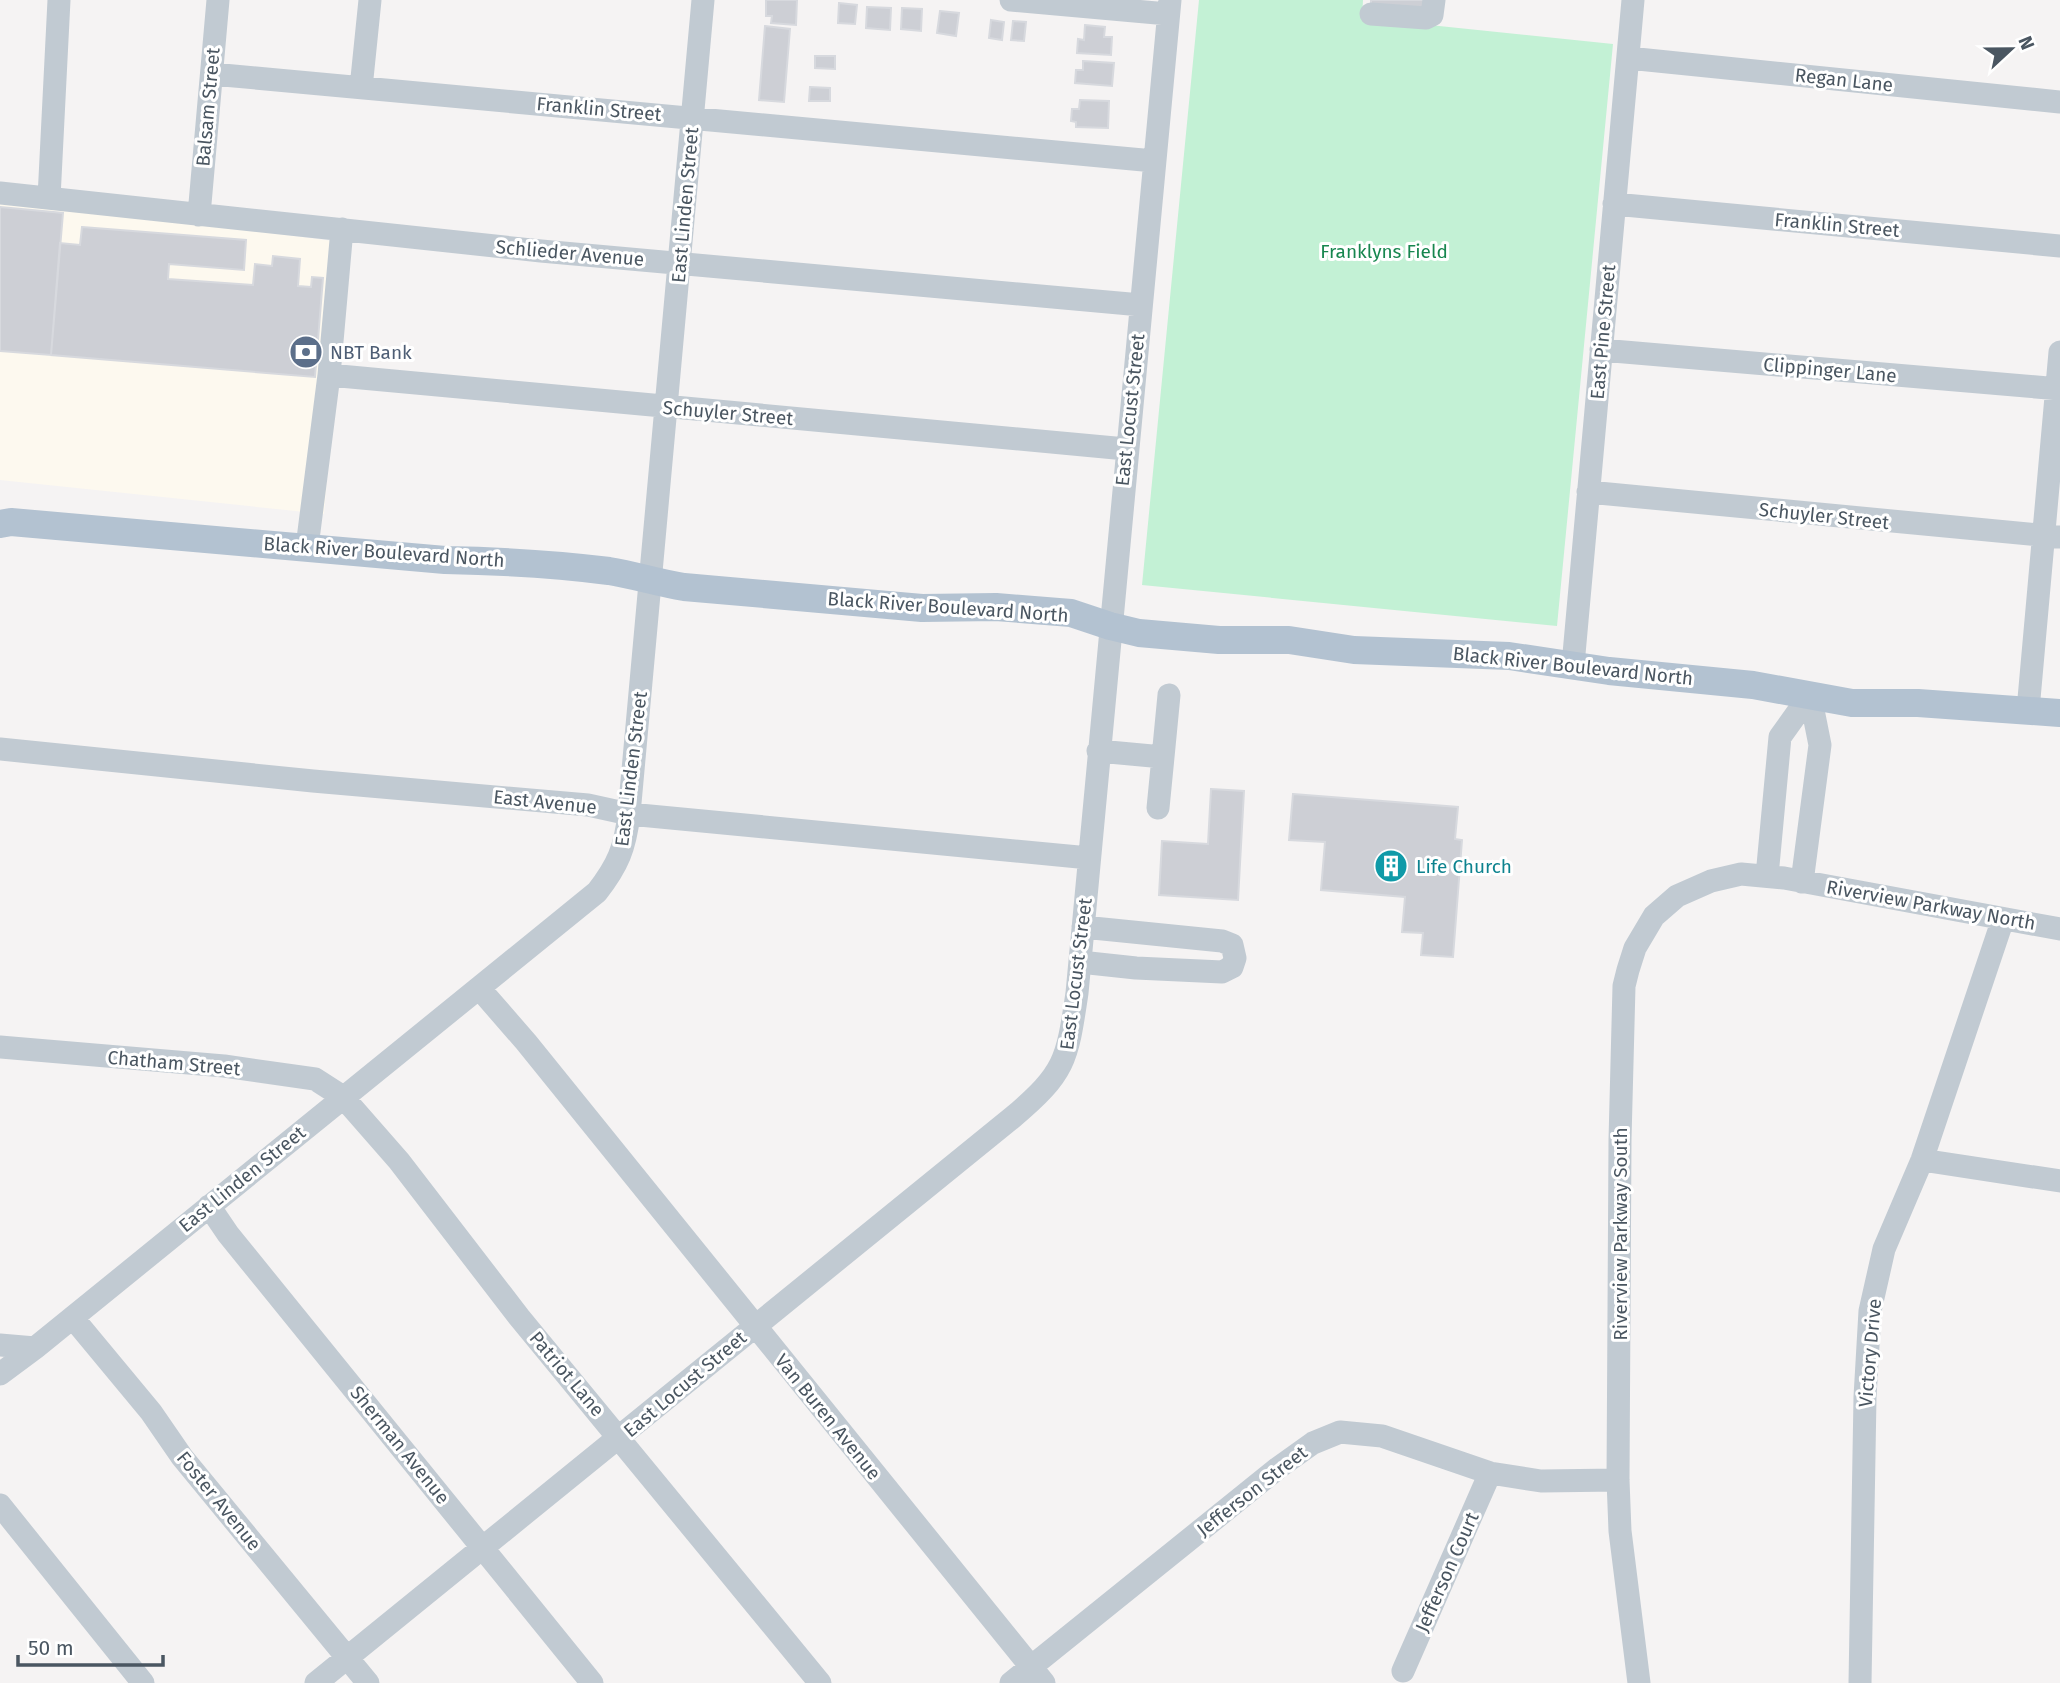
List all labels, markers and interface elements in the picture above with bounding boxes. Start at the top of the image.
north arrow [1976,14,2046,84]
text: N [2013,33,2039,53]
street label: Balsam Street [191,47,225,167]
street label: Regan Lane [1794,63,1894,97]
street label: Franklin Street [536,92,662,126]
street label: East Linden Street [667,126,703,284]
street label: Franklin Street [1774,208,1900,242]
street label: Schlieder Avenue [495,235,645,271]
park label: Franklyns Field [1320,240,1448,263]
street label: East Pine Street [1586,263,1620,400]
street label: East Locust Street [1111,332,1149,487]
bank icon: NBT Bank [287,333,325,371]
place label: NBT Bank [330,341,412,364]
street label: Clippinger Lane [1762,353,1898,387]
street label: Schuyler Street [662,396,794,430]
street label: Schuyler Street [1758,498,1890,534]
street label: Black River Boulevard North [263,532,505,572]
street label: Black River Boulevard North [827,587,1069,627]
street label: Black River Boulevard North [1452,642,1694,690]
street label: East Linden Street [610,690,652,848]
street label: East Avenue [492,785,598,819]
building icon: Life Church [1372,847,1410,885]
place label: Life Church [1416,855,1512,878]
street label: Riverview Parkway North [1825,875,2037,935]
street label: East Locust Street [1055,896,1097,1051]
street label: Chatham Street [107,1046,241,1080]
street label: East Linden Street [174,1121,310,1237]
street label: Riverview Parkway South [1609,1127,1632,1341]
street label: Victory Drive [1854,1298,1886,1408]
street label: East Locust Street [619,1326,751,1442]
street label: Patriot Lane [525,1327,609,1421]
street label: Van Buren Avenue [770,1349,886,1485]
street label: Sherman Avenue [345,1381,455,1509]
street label: Jefferson Street [1192,1441,1312,1541]
street label: Foster Avenue [172,1447,266,1555]
street label: Jefferson Court [1410,1508,1484,1636]
scale bar [18,1624,163,1668]
text: 50 m [28,1635,74,1661]

